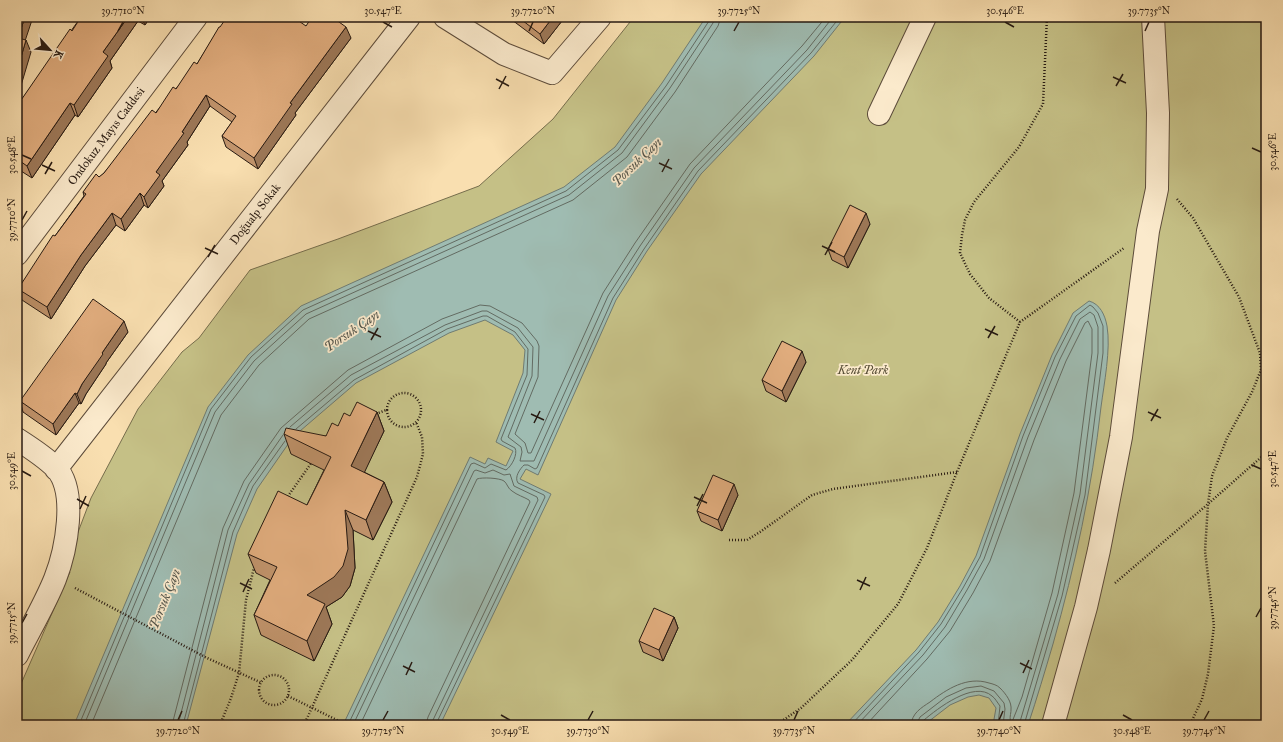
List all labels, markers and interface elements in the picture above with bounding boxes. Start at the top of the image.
text: 39.7710°N [101,5,145,17]
text: 30.547°E [364,5,402,17]
text: 39.7720°N [511,5,556,17]
text: 39.7725°N [717,5,761,17]
text: 30.546°E [986,5,1024,17]
text: 39.7735°N [1128,5,1171,17]
north arrow [30,30,70,70]
text: K [50,48,66,62]
street label: Ondokuz Mayıs Caddesi [65,84,148,188]
text: 30.546°E [1267,133,1279,171]
water label: Porsuk Çayı [609,134,665,190]
text: 30.548°E [6,136,18,174]
street label: Doğualp Sokak [227,180,284,248]
text: 39.7710°N [6,198,18,242]
water label: Porsuk Çayı [321,307,383,355]
park label: Kent Park [837,363,889,377]
text: 30.547°E [1267,450,1279,488]
text: 30.549°E [6,452,18,490]
water label: Porsuk Çayı [146,567,184,631]
text: 39.7745°N [1267,586,1279,630]
text: 39.7715°N [6,601,18,644]
text: 39.7720°N [156,725,201,737]
text: 39.7725°N [361,725,405,737]
text: 30.549°E [491,725,529,737]
text: 39.7730°N [566,725,610,737]
text: 39.7735°N [773,725,816,737]
text: 39.7740°N [977,725,1022,737]
text: 30.548°E [1113,725,1151,737]
text: 39.7745°N [1182,725,1226,737]

